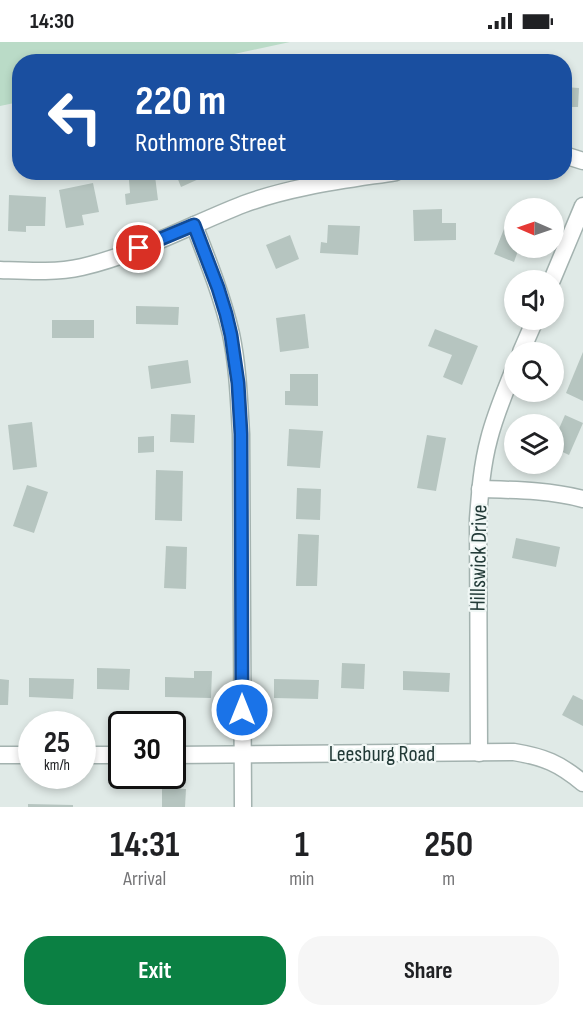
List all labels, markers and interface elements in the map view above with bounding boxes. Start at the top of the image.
text: 14:30 [30,8,74,35]
text: 220 m [135,76,226,127]
icon: left [36,78,114,156]
text: Rothmore Street [135,127,286,159]
north arrow [504,198,564,258]
map controls [504,198,564,474]
pin [113,222,164,273]
icon: arrive [122,231,155,264]
button: sound [504,270,564,330]
button: search [504,342,564,402]
button: layers [504,414,564,474]
street label: Hillswick Drive [465,504,493,612]
position arrow [210,678,274,742]
speed limit sign: 30 [108,711,186,789]
text: 25 [44,725,70,761]
street label: Leesburg Road [329,741,435,768]
text: km/h [44,756,70,775]
text: 14:31 [110,824,179,867]
text: 1 [295,824,309,867]
text: 250 [424,824,473,867]
text: Arrival [123,867,166,891]
text: min [289,867,314,891]
text: m [442,867,455,891]
button: Exit [24,936,286,1005]
button: Share [298,936,559,1005]

